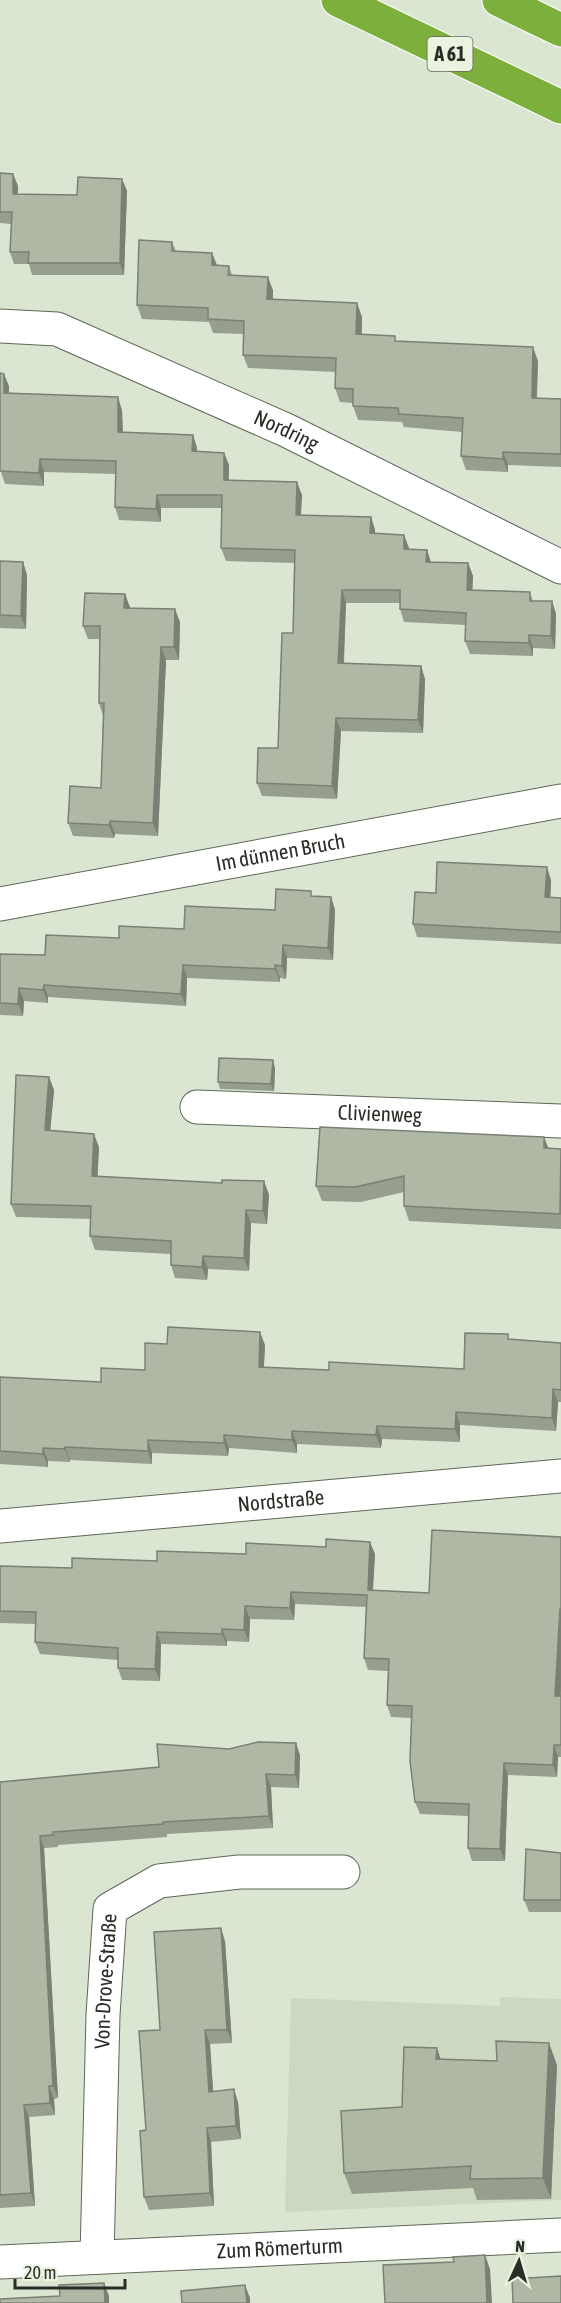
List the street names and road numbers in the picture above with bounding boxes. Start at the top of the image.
road number: A 61 [428,37,472,71]
street label: Nordring [251,405,323,455]
street label: Im dünnen Bruch [214,828,347,875]
street label: Clivienweg [337,1099,422,1127]
street label: Nordstraße [236,1484,325,1516]
street label: Von-Drove-Straße [89,1913,121,2049]
street label: Zum Römerturm [216,2233,343,2263]

